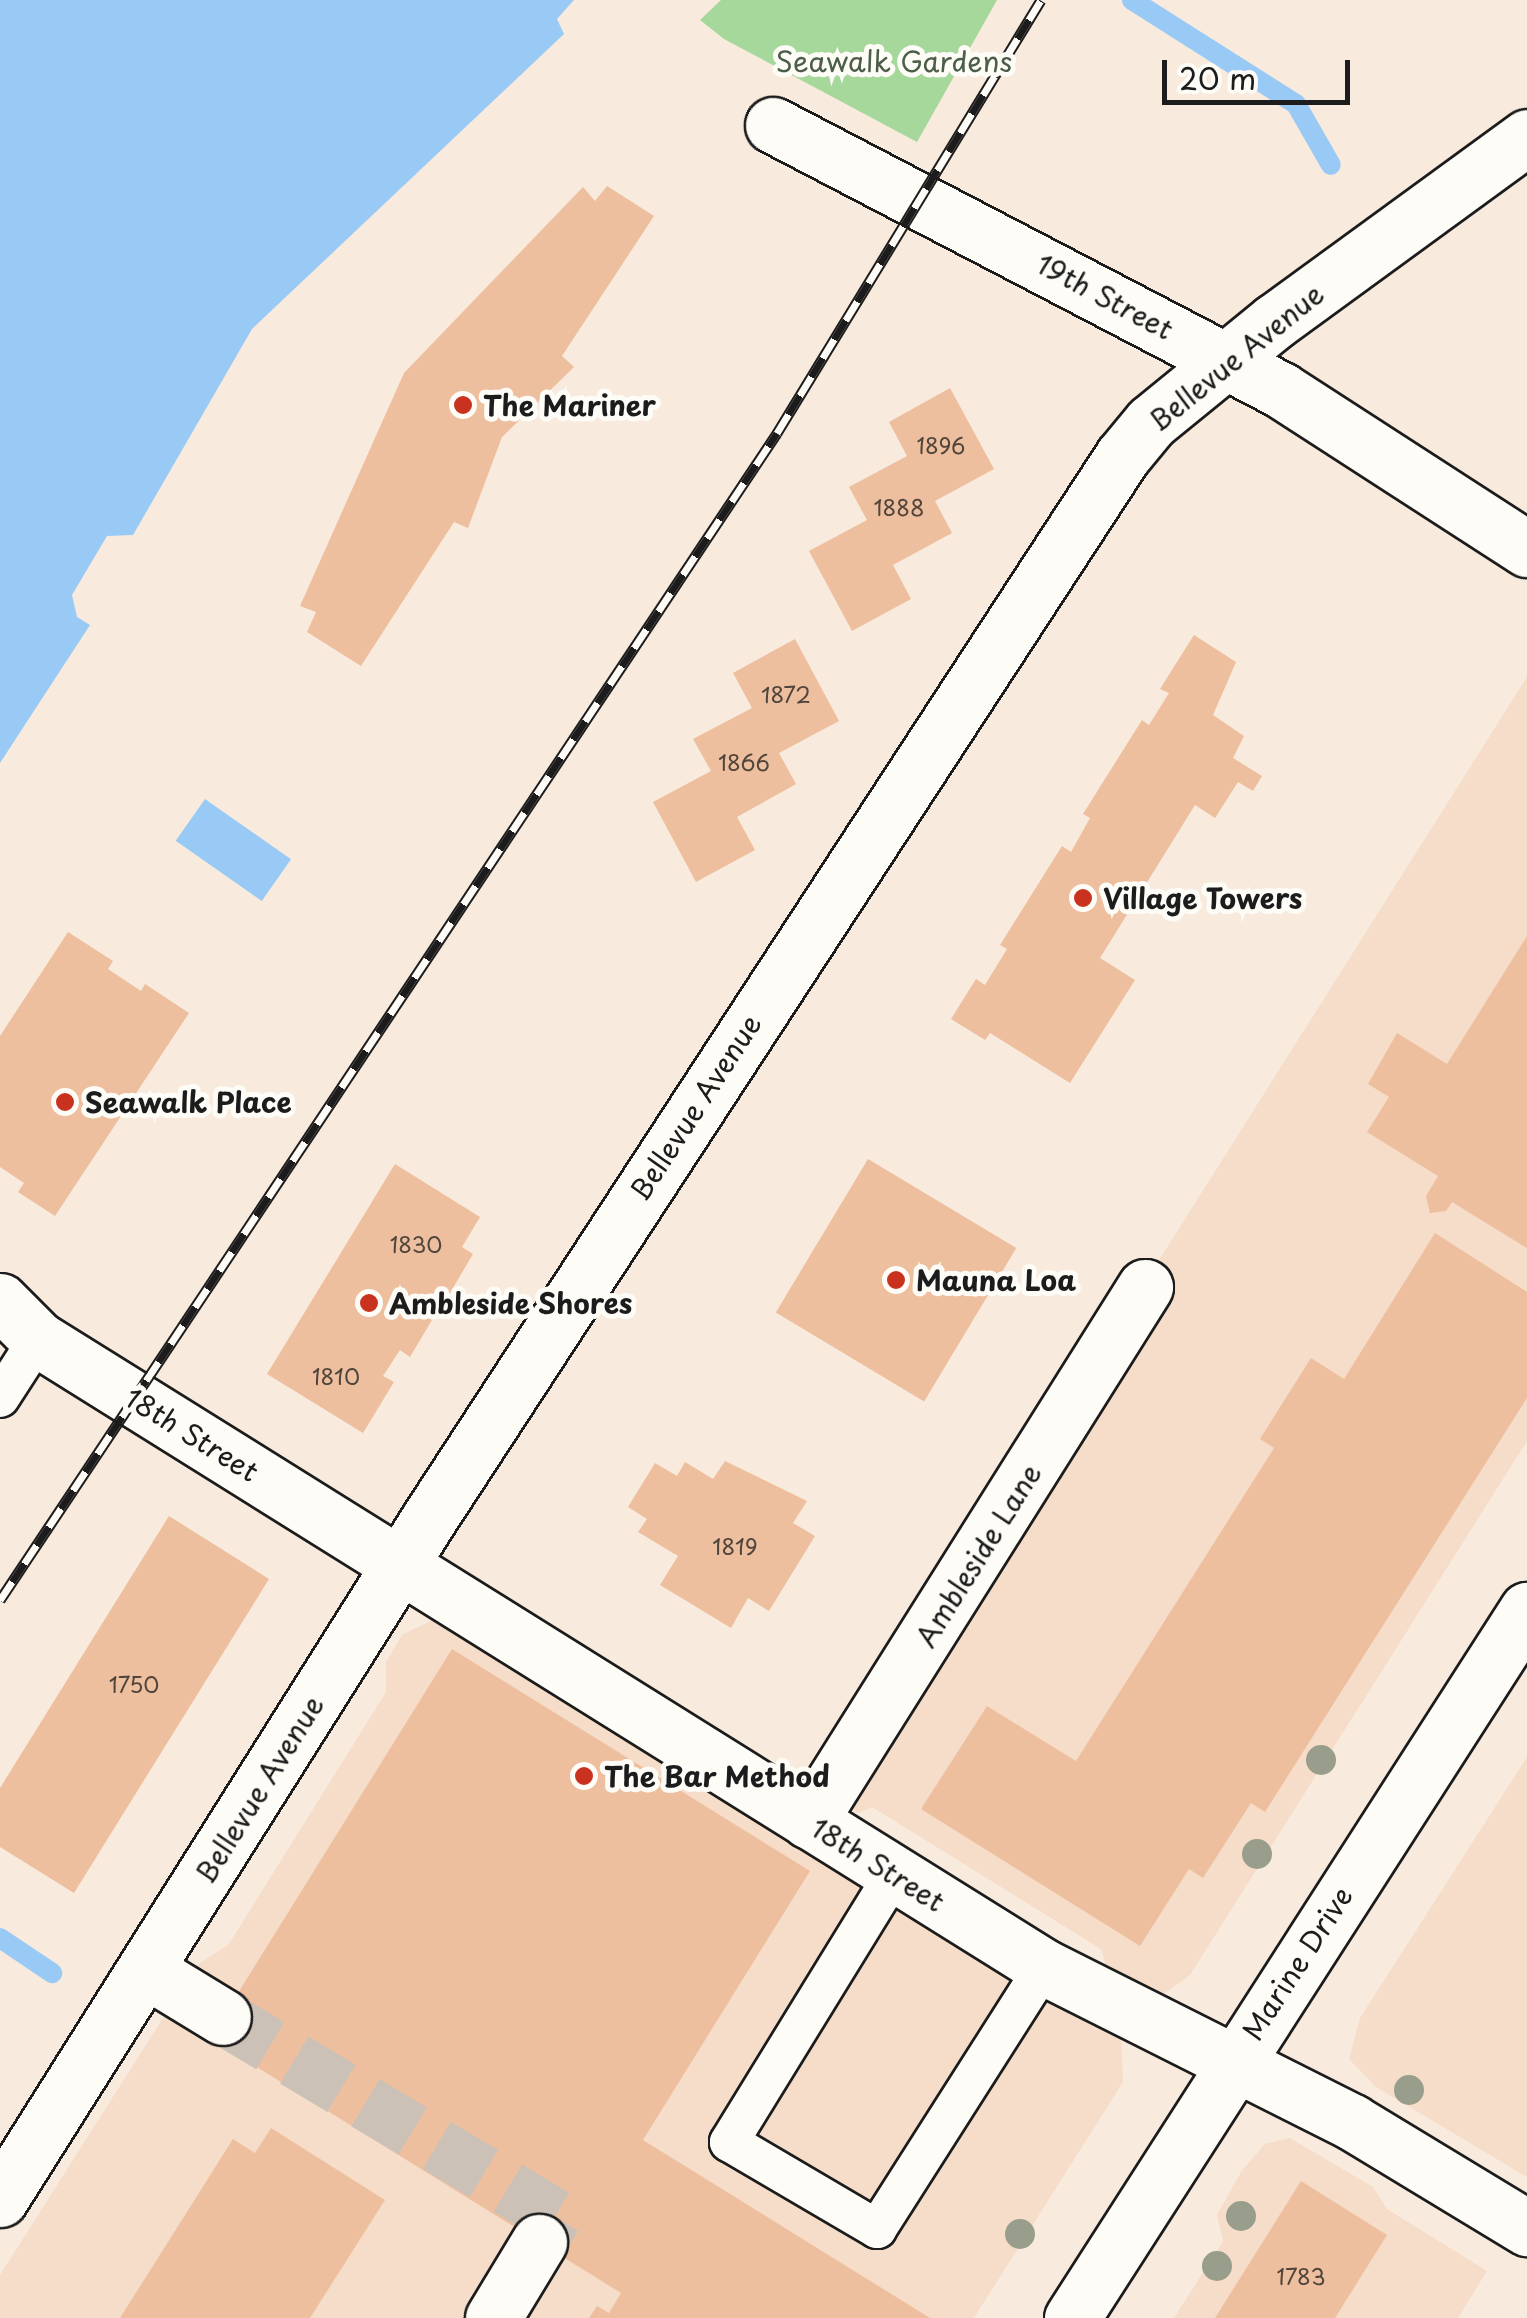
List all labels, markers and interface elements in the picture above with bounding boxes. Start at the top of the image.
scale bar [1167,40,1354,102]
park label: Seawalk Gardens [776,44,1012,78]
text: 20 m [1179,55,1256,100]
street label: 19th Street [1031,246,1179,346]
street label: Bellevue Avenue [1141,276,1331,438]
place label: The Mariner [483,388,657,422]
marker: The Mariner [452,394,474,416]
house number: 1896 [917,432,965,458]
house number: 1888 [874,494,924,520]
house number: 1872 [761,681,811,707]
house number: 1866 [718,749,770,775]
place label: Village Towers [1103,881,1301,915]
marker: Village Towers [1072,887,1094,909]
street label: Bellevue Avenue [622,1007,768,1207]
place label: Seawalk Place [85,1085,292,1119]
marker: Seawalk Place [54,1091,76,1113]
house number: 1830 [390,1231,442,1257]
place label: Mauna Loa [916,1263,1075,1297]
marker: Mauna Loa [885,1269,907,1291]
place label: Ambleside Shores [389,1286,634,1320]
marker: Ambleside Shores [358,1292,380,1314]
house number: 1810 [312,1363,360,1389]
street label: 18th Street [119,1380,265,1488]
street label: Ambleside Lane [908,1457,1048,1653]
house number: 1819 [712,1533,758,1559]
house number: 1750 [109,1671,159,1697]
street label: Bellevue Avenue [187,1688,331,1890]
place label: The Bar Method [604,1759,832,1793]
marker: The Bar Method [573,1765,595,1787]
street label: 18th Street [805,1810,951,1918]
street label: Marine Drive [1235,1880,1359,2046]
house number: 1783 [1277,2263,1325,2289]

